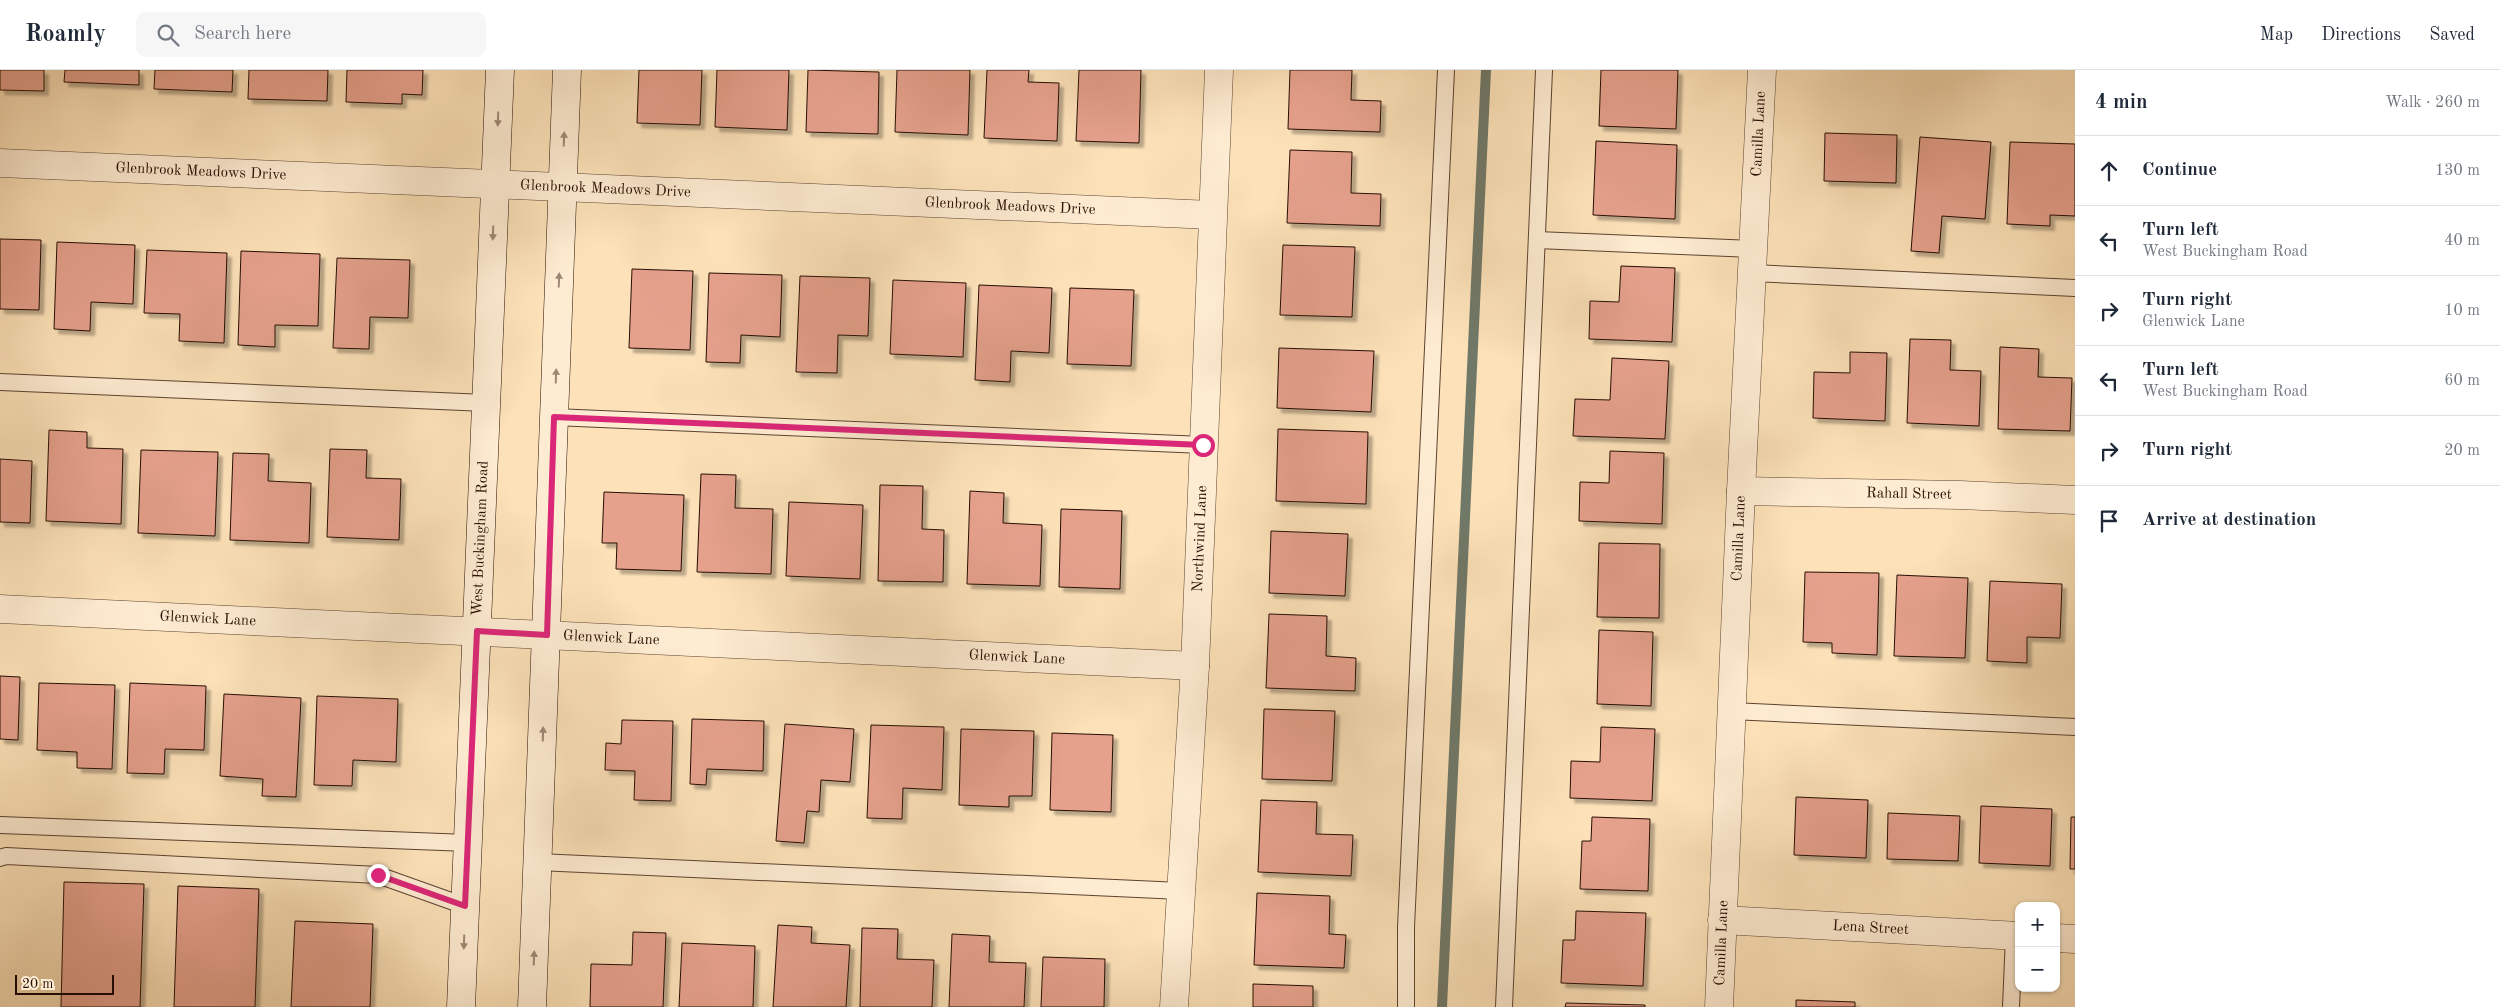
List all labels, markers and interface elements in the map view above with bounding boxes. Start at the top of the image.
search box [136,12,486,57]
icon: search [154,21,182,49]
text: Roamly [25,23,106,47]
text: Search here [194,25,291,44]
text: Map [2260,26,2293,44]
text: Directions [2321,26,2401,44]
text: Saved [2429,26,2475,44]
street label: Camilla Lane [1749,91,1768,177]
text: 4 min [2095,92,2148,113]
text: Walk · 260 m [2385,95,2480,111]
one-way arrow [494,111,502,127]
one-way arrow [560,130,568,146]
icon: ahead [2095,157,2123,185]
street label: Glenbrook Meadows Drive [115,160,287,183]
text: Continue [2142,161,2217,180]
text: 130 m [2435,163,2480,179]
street label: Glenbrook Meadows Drive [520,178,691,200]
street label: Glenbrook Meadows Drive [924,195,1096,217]
text: Turn left [2142,221,2219,240]
one-way arrow [489,225,497,241]
icon: left [2095,227,2123,255]
text: 40 m [2444,233,2480,249]
text: West Buckingham Road [2142,244,2308,260]
one-way arrow [555,272,563,288]
text: Turn right [2142,291,2232,310]
icon: right [2095,297,2123,325]
text: 10 m [2444,303,2480,319]
text: Glenwick Lane [2142,314,2245,330]
text: Turn left [2142,361,2219,380]
icon: left [2095,367,2123,395]
one-way arrow [552,368,560,384]
text: 60 m [2444,373,2480,389]
text: West Buckingham Road [2142,384,2308,400]
route start [1192,434,1215,457]
icon: right [2095,437,2123,465]
text: Turn right [2142,441,2232,460]
text: 20 m [2444,443,2480,459]
street label: West Buckingham Road [470,460,491,616]
street label: Northwind Lane [1190,485,1210,592]
street label: Rahall Street [1866,486,1952,502]
street label: Camilla Lane [1730,495,1748,582]
icon: arrive [2095,507,2123,535]
text: Arrive at destination [2142,511,2316,530]
street label: Glenwick Lane [159,609,256,629]
street label: Glenwick Lane [563,628,660,648]
street label: Glenwick Lane [968,648,1066,667]
one-way arrow [539,726,547,742]
route end [367,864,390,887]
street label: Camilla Lane [1712,900,1731,986]
map controls [2015,902,2060,992]
button: + [2015,902,2060,947]
street label: Lena Street [1832,918,1909,938]
one-way arrow [460,935,468,951]
button: − [2015,947,2060,992]
one-way arrow [530,950,538,966]
scale bar [15,972,114,995]
text: 20 m [22,977,53,991]

